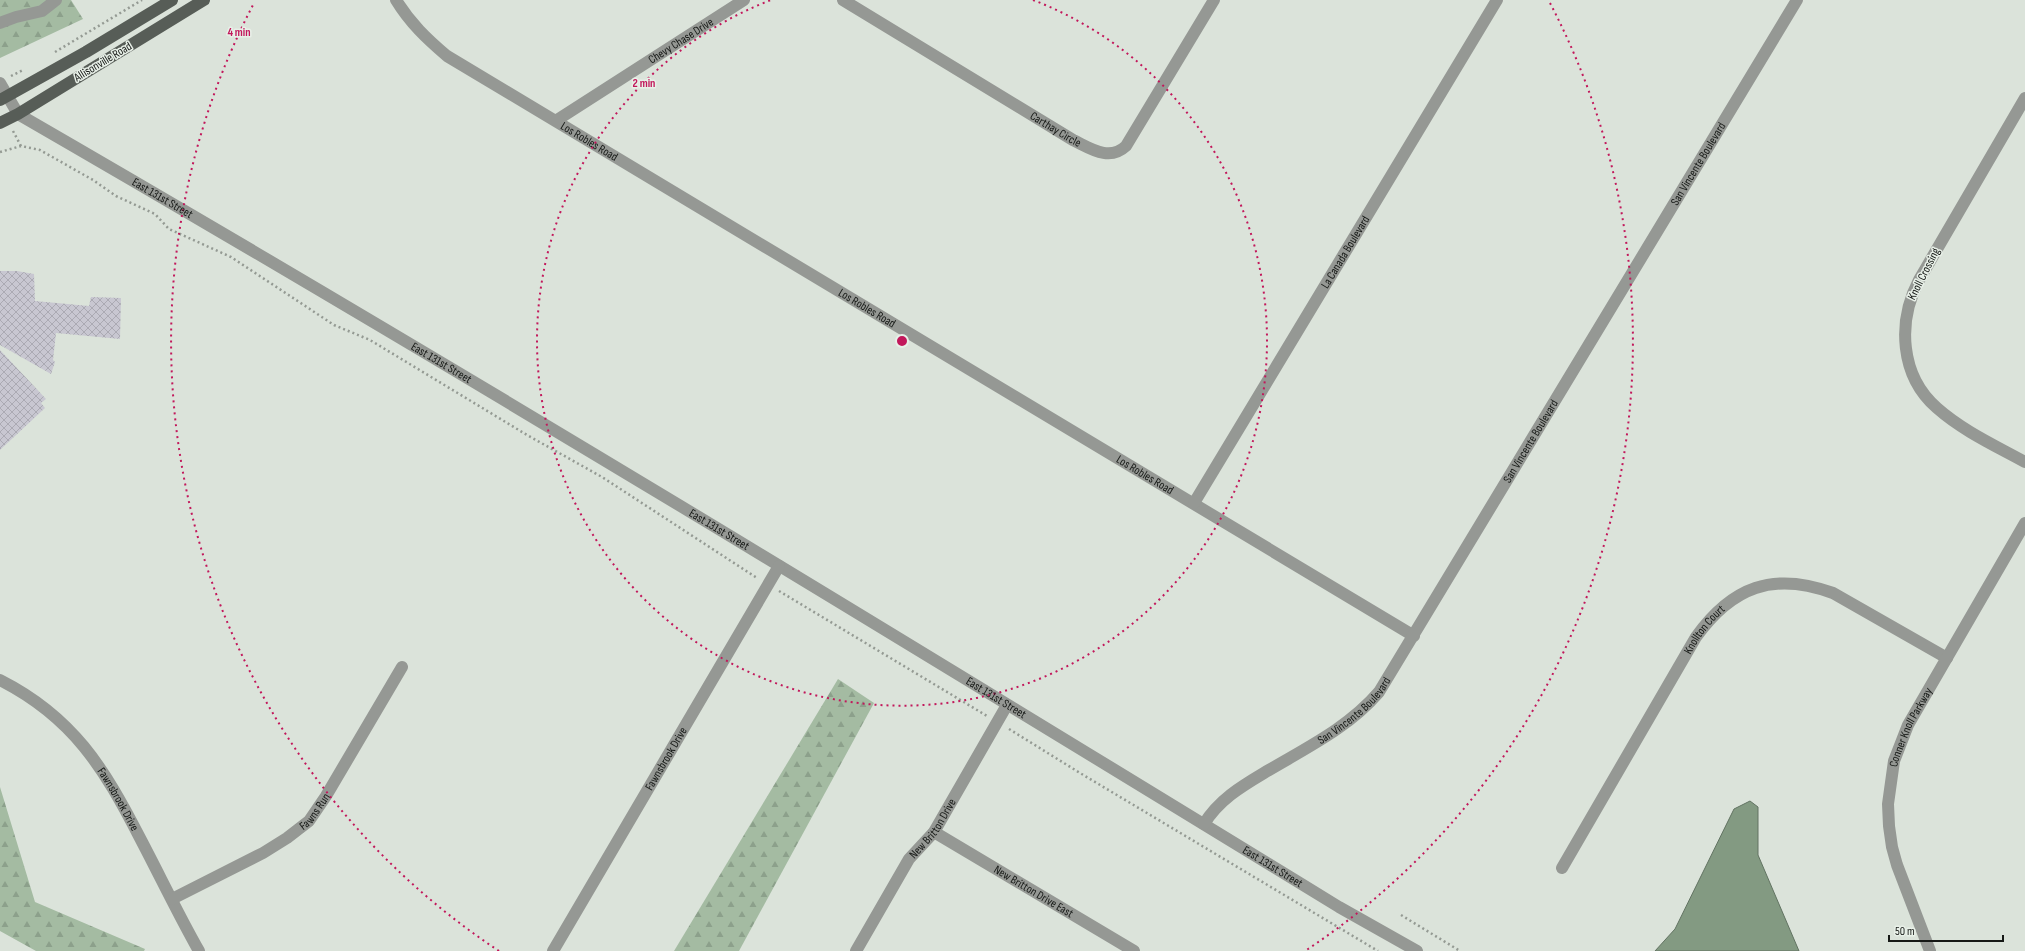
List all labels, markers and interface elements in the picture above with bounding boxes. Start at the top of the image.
street label: Chevy Chase Drive [645,14,716,67]
text: 4 min [227,25,251,40]
street label: Allisonville Road [71,39,135,86]
text: 2 min [633,76,655,91]
street label: Carthay Circle [1027,108,1084,150]
street label: Los Robles Road [558,118,621,164]
street label: San Vincente Boulevard [1667,120,1729,208]
street label: East 131st Street [129,174,196,222]
street label: La Canada Boulevard [1318,213,1373,291]
street label: Knoll Crossing [1904,245,1944,303]
street label: Los Robles Road [836,285,899,331]
centre of rings [895,334,909,348]
street label: East 131st Street [408,339,475,387]
street label: San Vincente Boulevard [1500,397,1561,485]
street label: Los Robles Road [1114,452,1176,498]
street label: East 131st Street [686,505,753,554]
street label: Knollton Court [1680,601,1728,657]
street label: East 131st Street [963,673,1030,722]
street label: San Vincente Boulevard [1315,674,1394,747]
street label: Conner Knoll Parkway [1886,684,1936,768]
street label: Fawnsbrook Drive [641,724,690,793]
street label: Fawnsbrook Drive [94,765,143,834]
street label: Fawns Run [296,790,333,833]
street label: New Britton Drive [906,796,959,862]
street label: East 131st Street [1240,842,1306,891]
street label: New Britton Drive East [991,862,1077,921]
scale bar [1889,917,2003,943]
text: 50 m [1895,924,1915,939]

